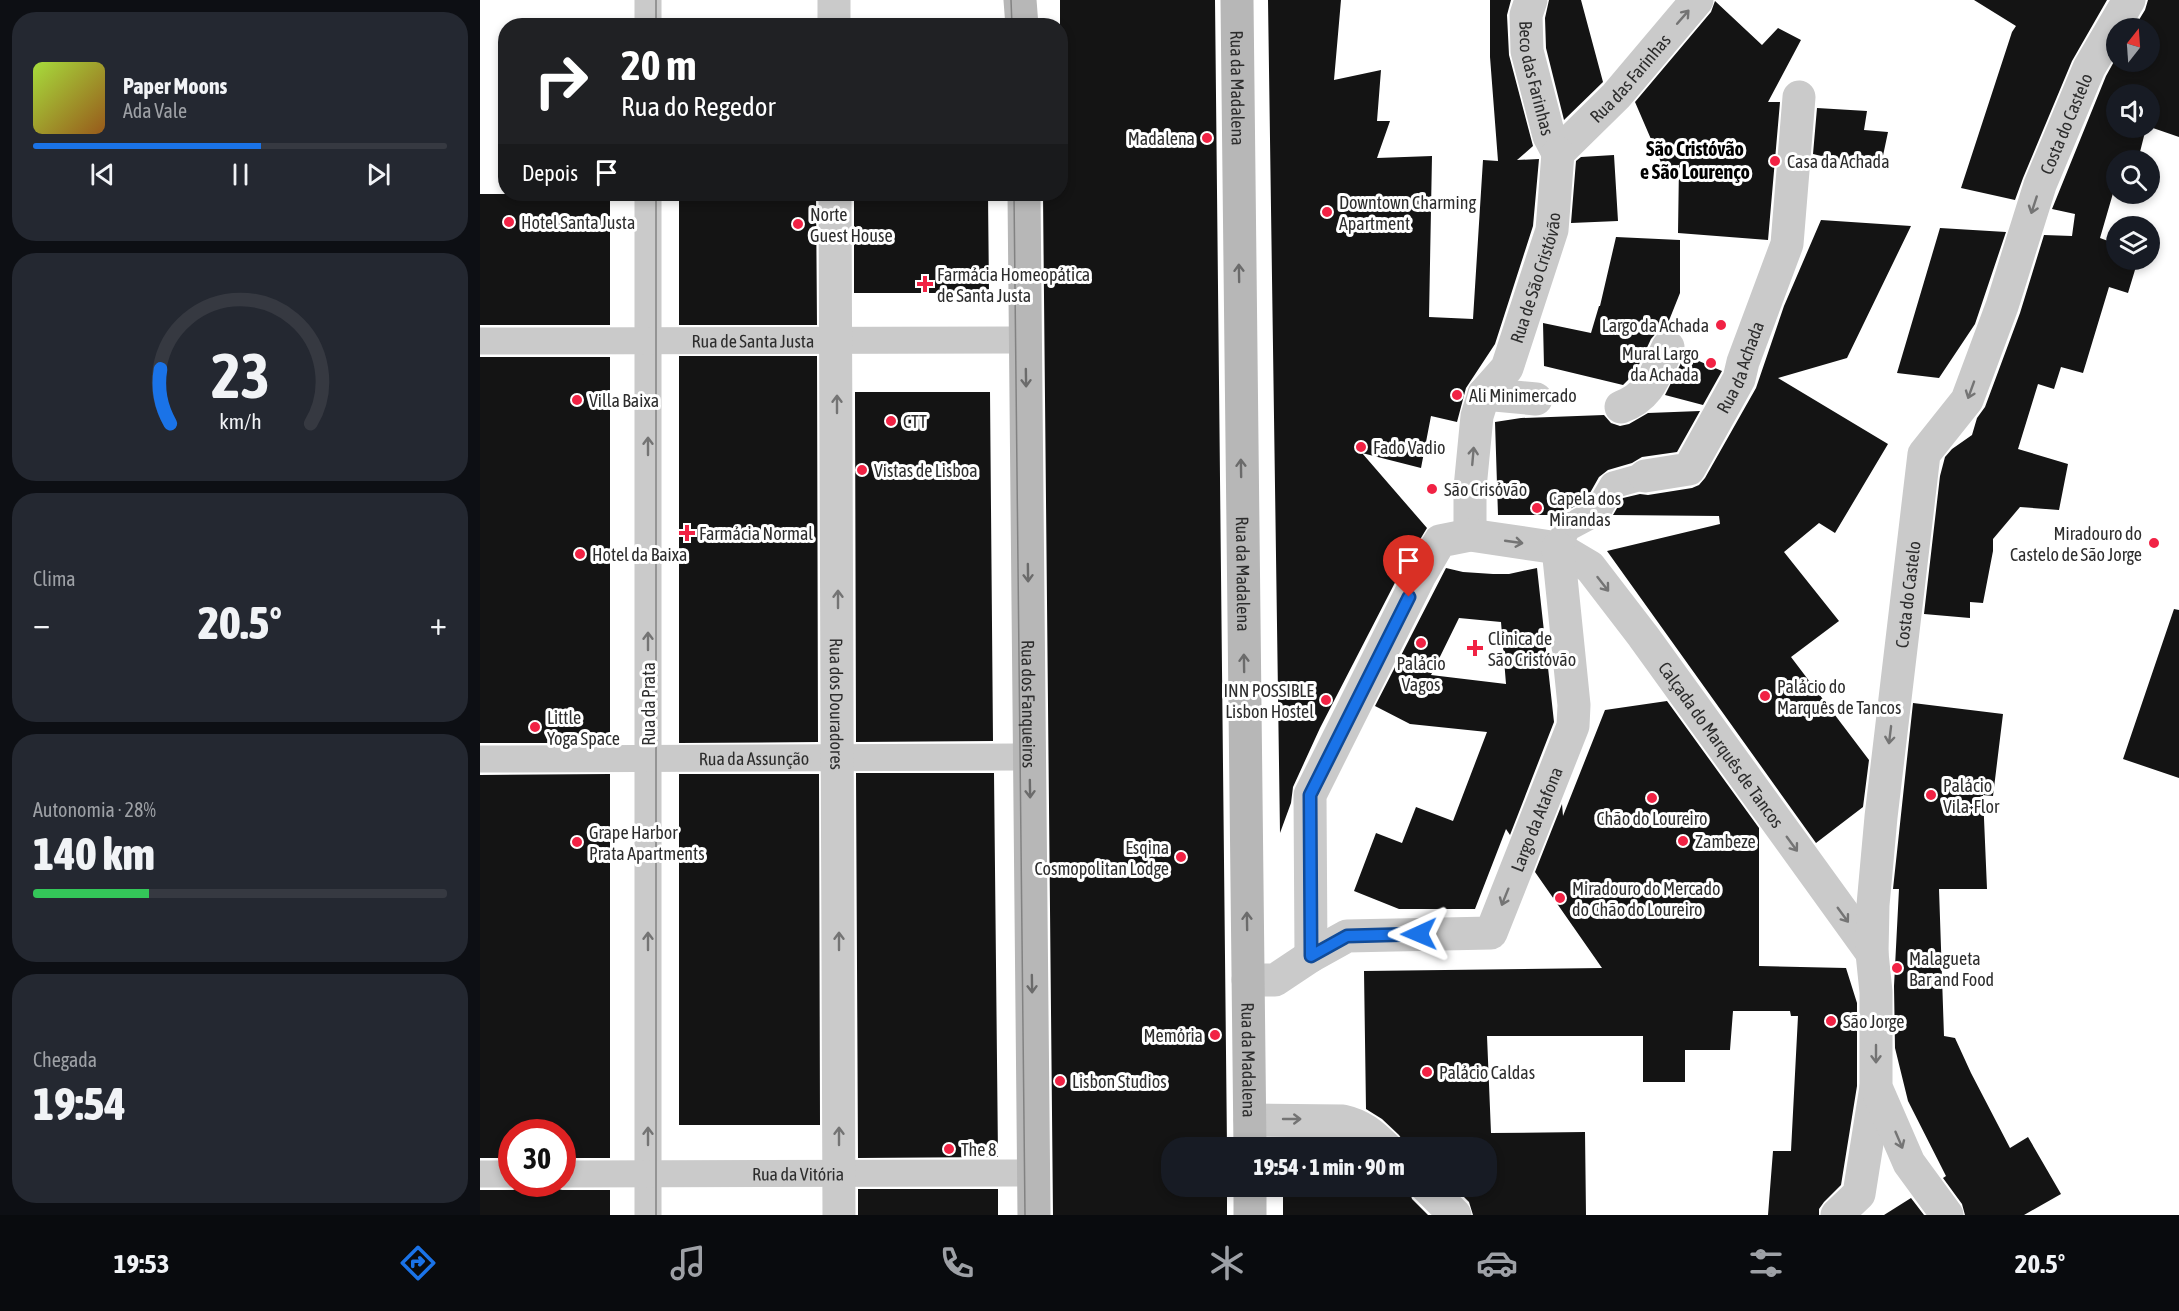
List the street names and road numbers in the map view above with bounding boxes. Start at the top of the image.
street label: Beco das Farinhas [1516,20,1559,138]
street label: Rua das Farinhas [1585,29,1675,127]
street label: Rua da Madalena [1227,30,1249,146]
street label: Costa do Castelo [2035,70,2096,177]
street label: Rua de São Cristóvão [1505,212,1564,346]
street label: Rua da Achada [1712,318,1768,417]
street label: Rua de Santa Justa [692,330,814,351]
street label: Rua da Madalena [1232,516,1255,632]
street label: Costa do Castelo [1891,540,1924,649]
street label: Rua dos Douradores [826,638,848,770]
street label: Rua dos Fanqueiros [1018,640,1040,768]
street label: Calçada do Marquês de Tancos [1654,657,1788,831]
street label: Rua da Prata [638,662,659,746]
street label: Rua da Assunção [699,747,809,769]
street label: Largo da Atafona [1506,764,1566,874]
street label: Rua da Madalena [1238,1002,1260,1118]
street label: Rua da Vitória [752,1163,844,1184]

